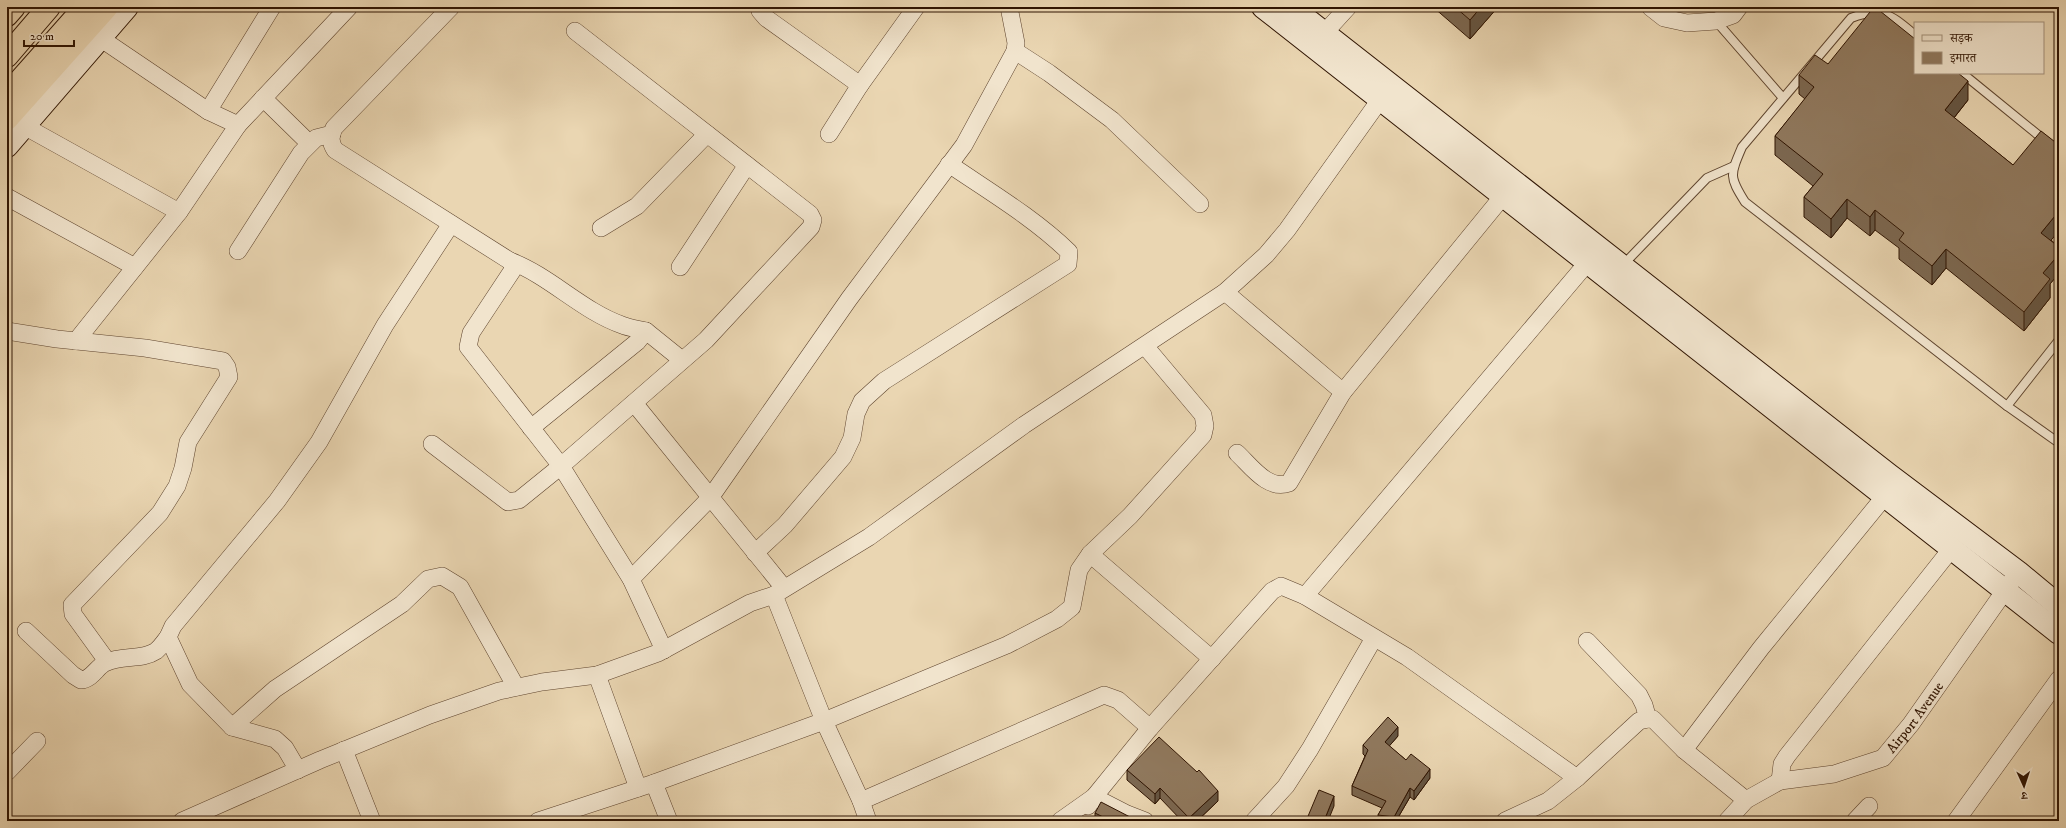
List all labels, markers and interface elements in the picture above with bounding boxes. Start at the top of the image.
scale bar [24,22,74,48]
legend [1914,22,2044,74]
text: 20 m [30,29,54,44]
text: सड़क [1949,31,1974,46]
text: इमारत [1949,51,1977,66]
street label: Airport Avenue [1883,678,1948,757]
north arrow [2004,766,2044,806]
text: उ [2020,788,2029,802]

